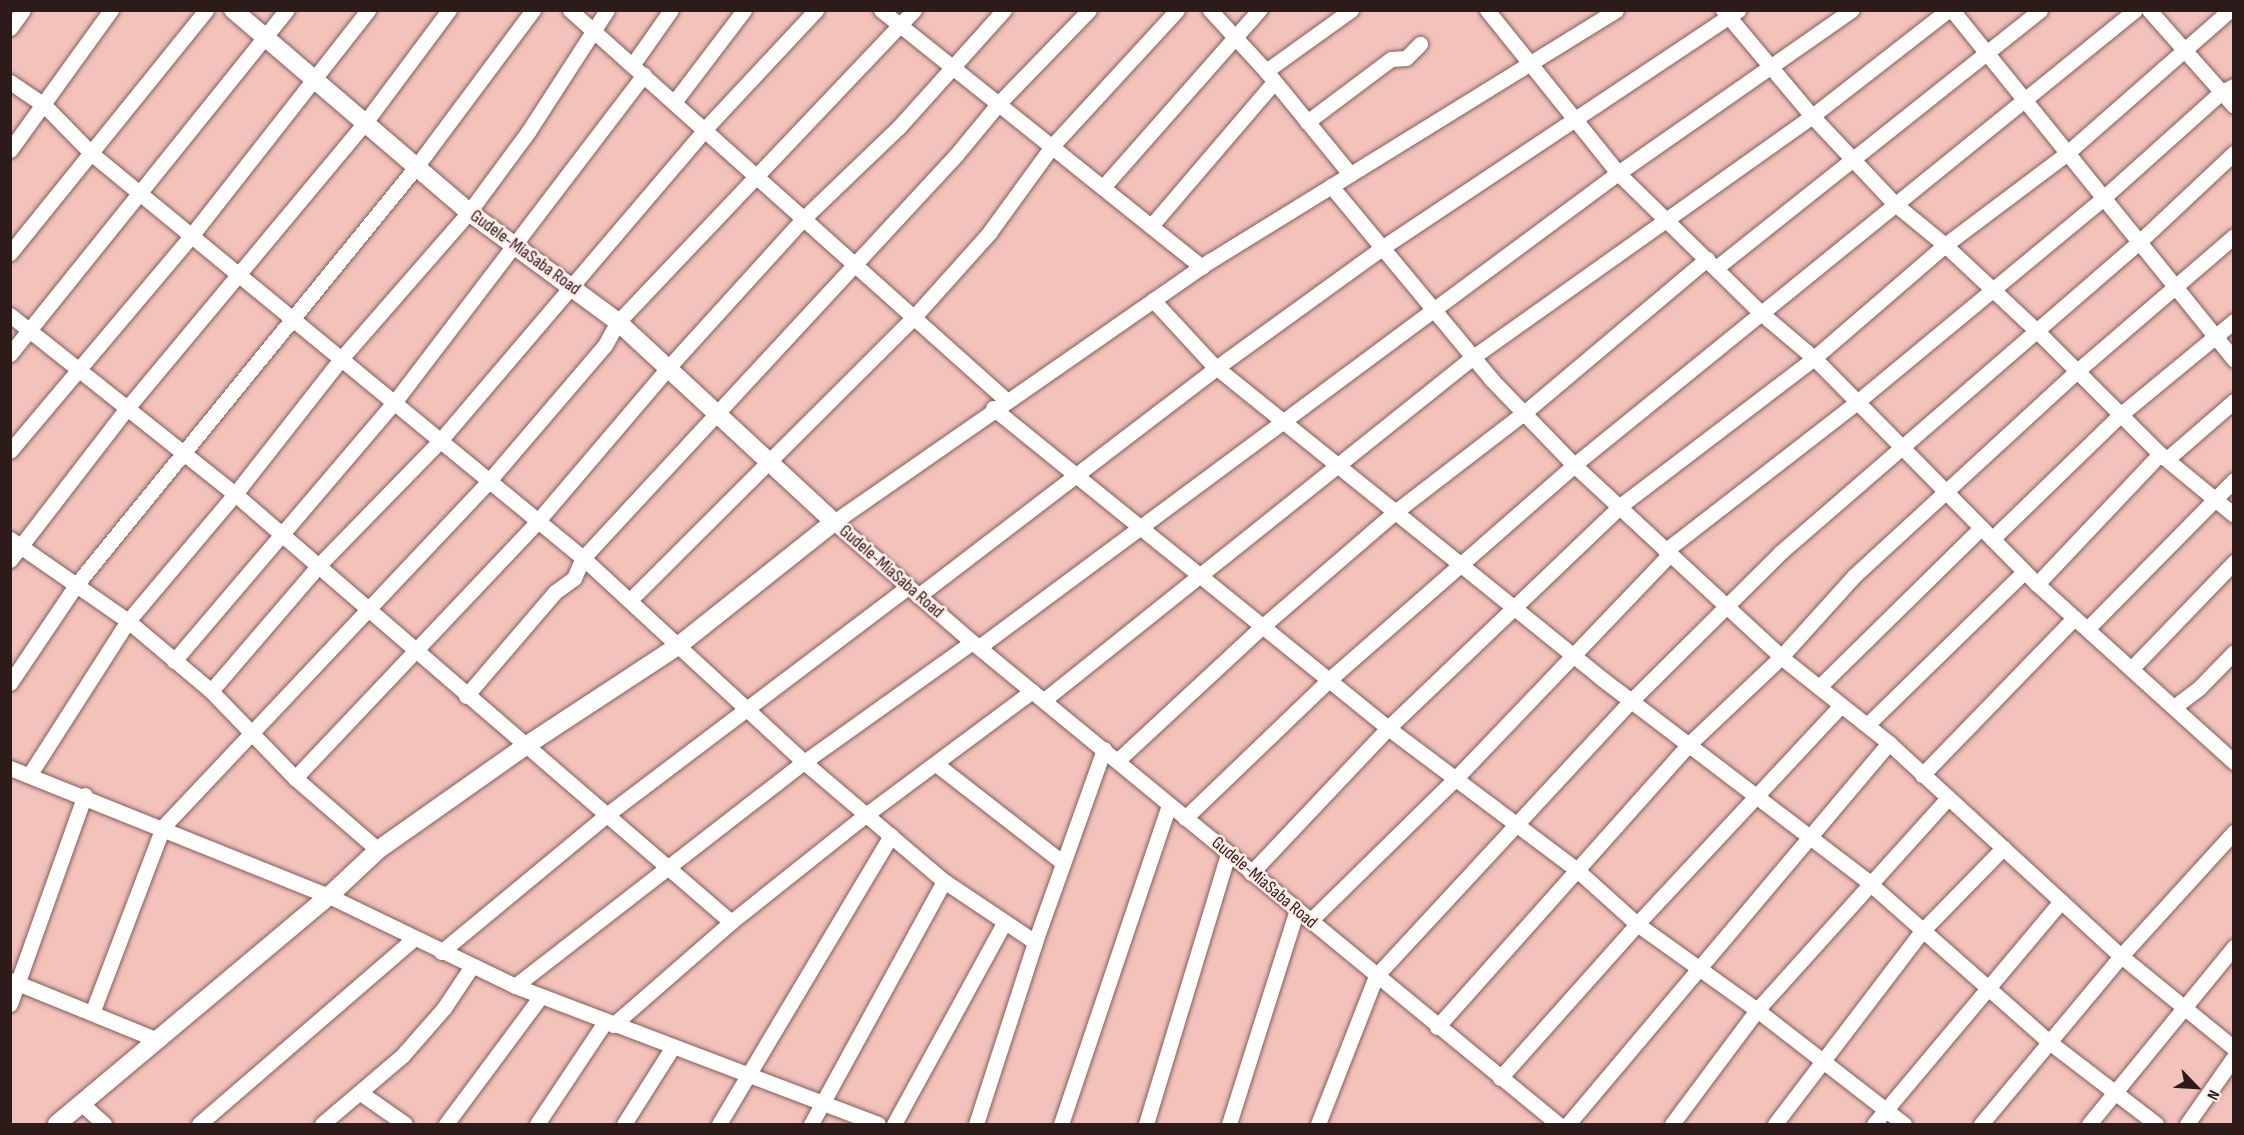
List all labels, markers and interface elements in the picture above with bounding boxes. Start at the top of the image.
street label: Gudele-MiaSaba Road [466,206,584,300]
street label: Gudele-MiaSaba Road [834,521,948,623]
street label: Gudele-MiaSaba Road [1207,833,1321,933]
north arrow [2166,1057,2226,1117]
text: N [2202,1087,2223,1103]

